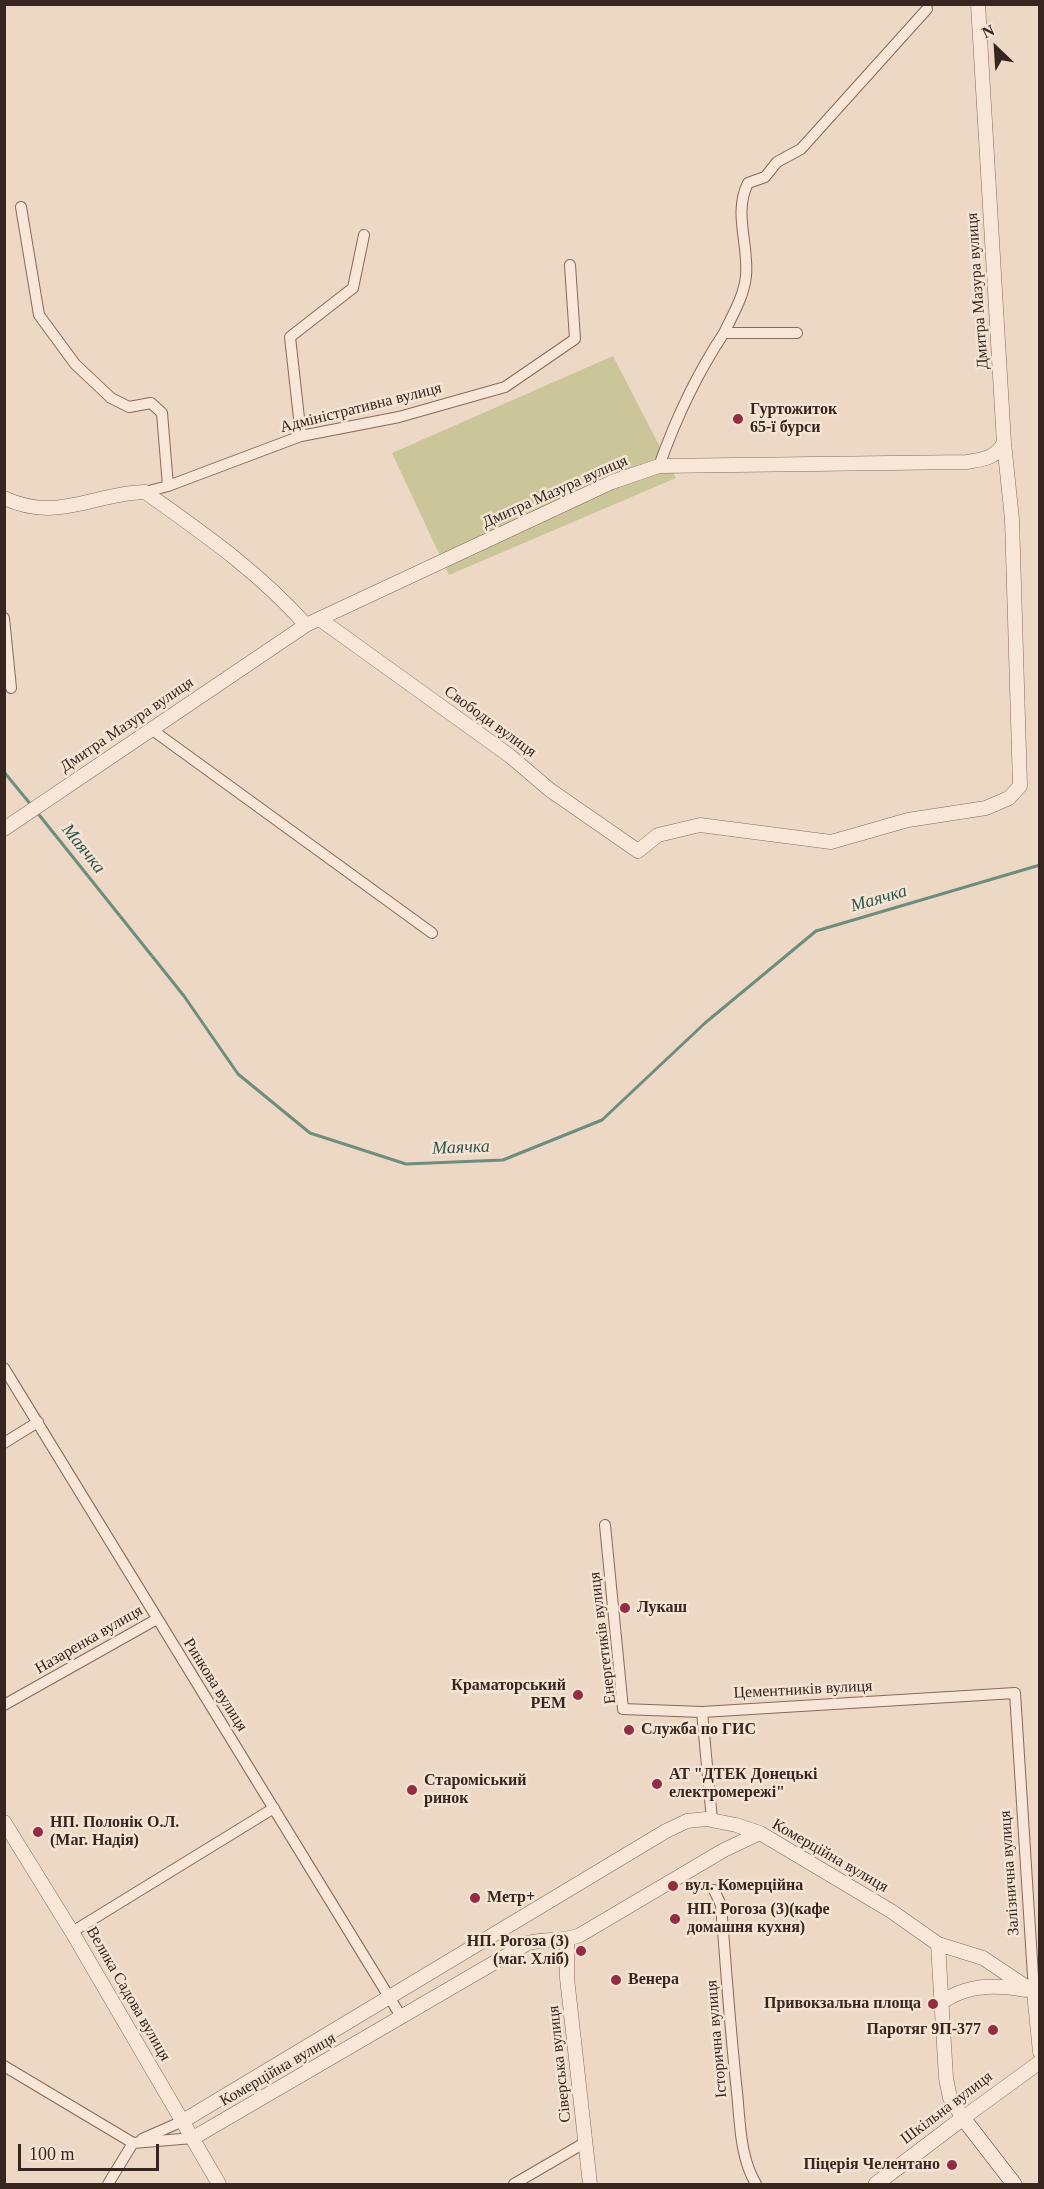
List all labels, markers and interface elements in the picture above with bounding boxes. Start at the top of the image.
north arrow [966,18,1026,78]
text: N [979,21,997,41]
street label: Дмитра Мазура вулиця [963,212,993,370]
street label: Адміністративна вулиця [278,379,444,437]
place label: Гуртожиток 65-ї бурси [750,400,837,438]
marker: Гуртожиток 65-ї бурси [731,412,745,426]
street label: Дмитра Мазура вулиця [479,451,631,533]
street label: Дмитра Мазура вулиця [57,673,197,777]
street label: Свободи вулиця [440,682,540,762]
water label: Маячка [56,820,110,878]
water label: Маячка [848,881,910,917]
water label: Маячка [432,1136,490,1160]
street label: Енергетиків вулиця [585,1571,621,1705]
place label: Лукаш [637,1598,687,1618]
street label: Назаренка вулиця [32,1601,146,1679]
marker: Лукаш [618,1601,632,1615]
street label: Ринкова вулиця [179,1635,251,1735]
place label: Краматорський РЕМ [451,1676,566,1714]
street label: Цементників вулиця [733,1677,873,1703]
marker: Краматорський РЕМ [571,1688,585,1702]
place label: Служба по ГИС [641,1720,756,1740]
marker: Служба по ГИС [622,1723,636,1737]
place label: АТ "ДТЕК Донецькі електромережі" [669,1765,817,1803]
place label: Староміський ринок [424,1771,527,1809]
marker: АТ "ДТЕК Донецькі електромережі" [650,1777,664,1791]
marker: Староміський ринок [405,1783,419,1797]
street label: Залізнична вулиця [996,1810,1024,1936]
place label: НП. Полонік О.Л. (Маг. Надія) [50,1813,179,1851]
street label: Комерційна вулиця [769,1815,891,1897]
marker: НП. Полонік О.Л. (Маг. Надія) [31,1825,45,1839]
place label: вул. Комерційна [685,1876,803,1896]
marker: вул. Комерційна [666,1879,680,1893]
place label: Метр+ [487,1888,535,1908]
marker: Метр+ [468,1891,482,1905]
place label: НП. Рогоза (3)(кафе домашня кухня) [687,1900,830,1938]
marker: НП. Рогоза (3)(кафе домашня кухня) [668,1912,682,1926]
street label: Велика Садова вулиця [82,1923,174,2065]
place label: НП. Рогоза (3) (маг. Хліб) [467,1932,569,1970]
marker: НП. Рогоза (3) (маг. Хліб) [574,1944,588,1958]
place label: Венера [628,1970,679,1990]
marker: Венера [609,1973,623,1987]
street label: Історична вулиця [702,1979,732,2099]
place label: Привокзальна площа [764,1994,921,2014]
marker: Привокзальна площа [926,1997,940,2011]
street label: Сіверська вулиця [544,2005,576,2123]
place label: Паротяг 9П-377 [867,2020,981,2040]
marker: Паротяг 9П-377 [986,2023,1000,2037]
street label: Комерційна вулиця [217,2029,339,2111]
street label: Шкільна вулиця [897,2067,997,2149]
scale bar [21,2132,162,2170]
text: 100 m [29,2144,75,2164]
place label: Піцерія Челентано [803,2155,940,2175]
marker: Піцерія Челентано [945,2158,959,2172]

